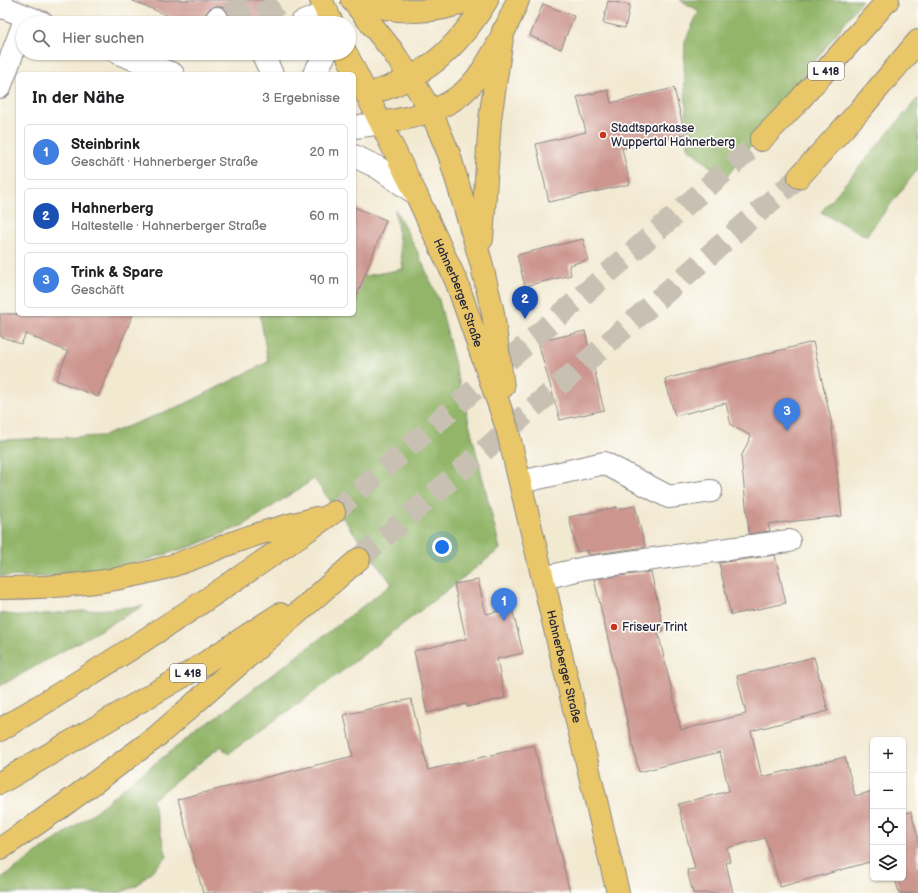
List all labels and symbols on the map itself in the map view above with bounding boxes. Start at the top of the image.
road number: L 418 [808,62,844,80]
place label: Stadtsparkasse Wuppertal Hahnerberg [611,121,735,150]
marker: Stadtsparkasse Wuppertal Hahnerberg [598,130,608,140]
street label: Hahnerberger Straße [430,236,486,349]
pin: 2 [512,286,538,319]
pin: 3 [774,398,800,431]
your location [432,537,452,557]
pin: 1 [491,588,517,621]
street label: Hahnerberger Straße [543,609,584,725]
place label: Friseur Trint [622,620,688,635]
marker: Friseur Trint [609,622,619,632]
road number: L 418 [170,664,206,682]

